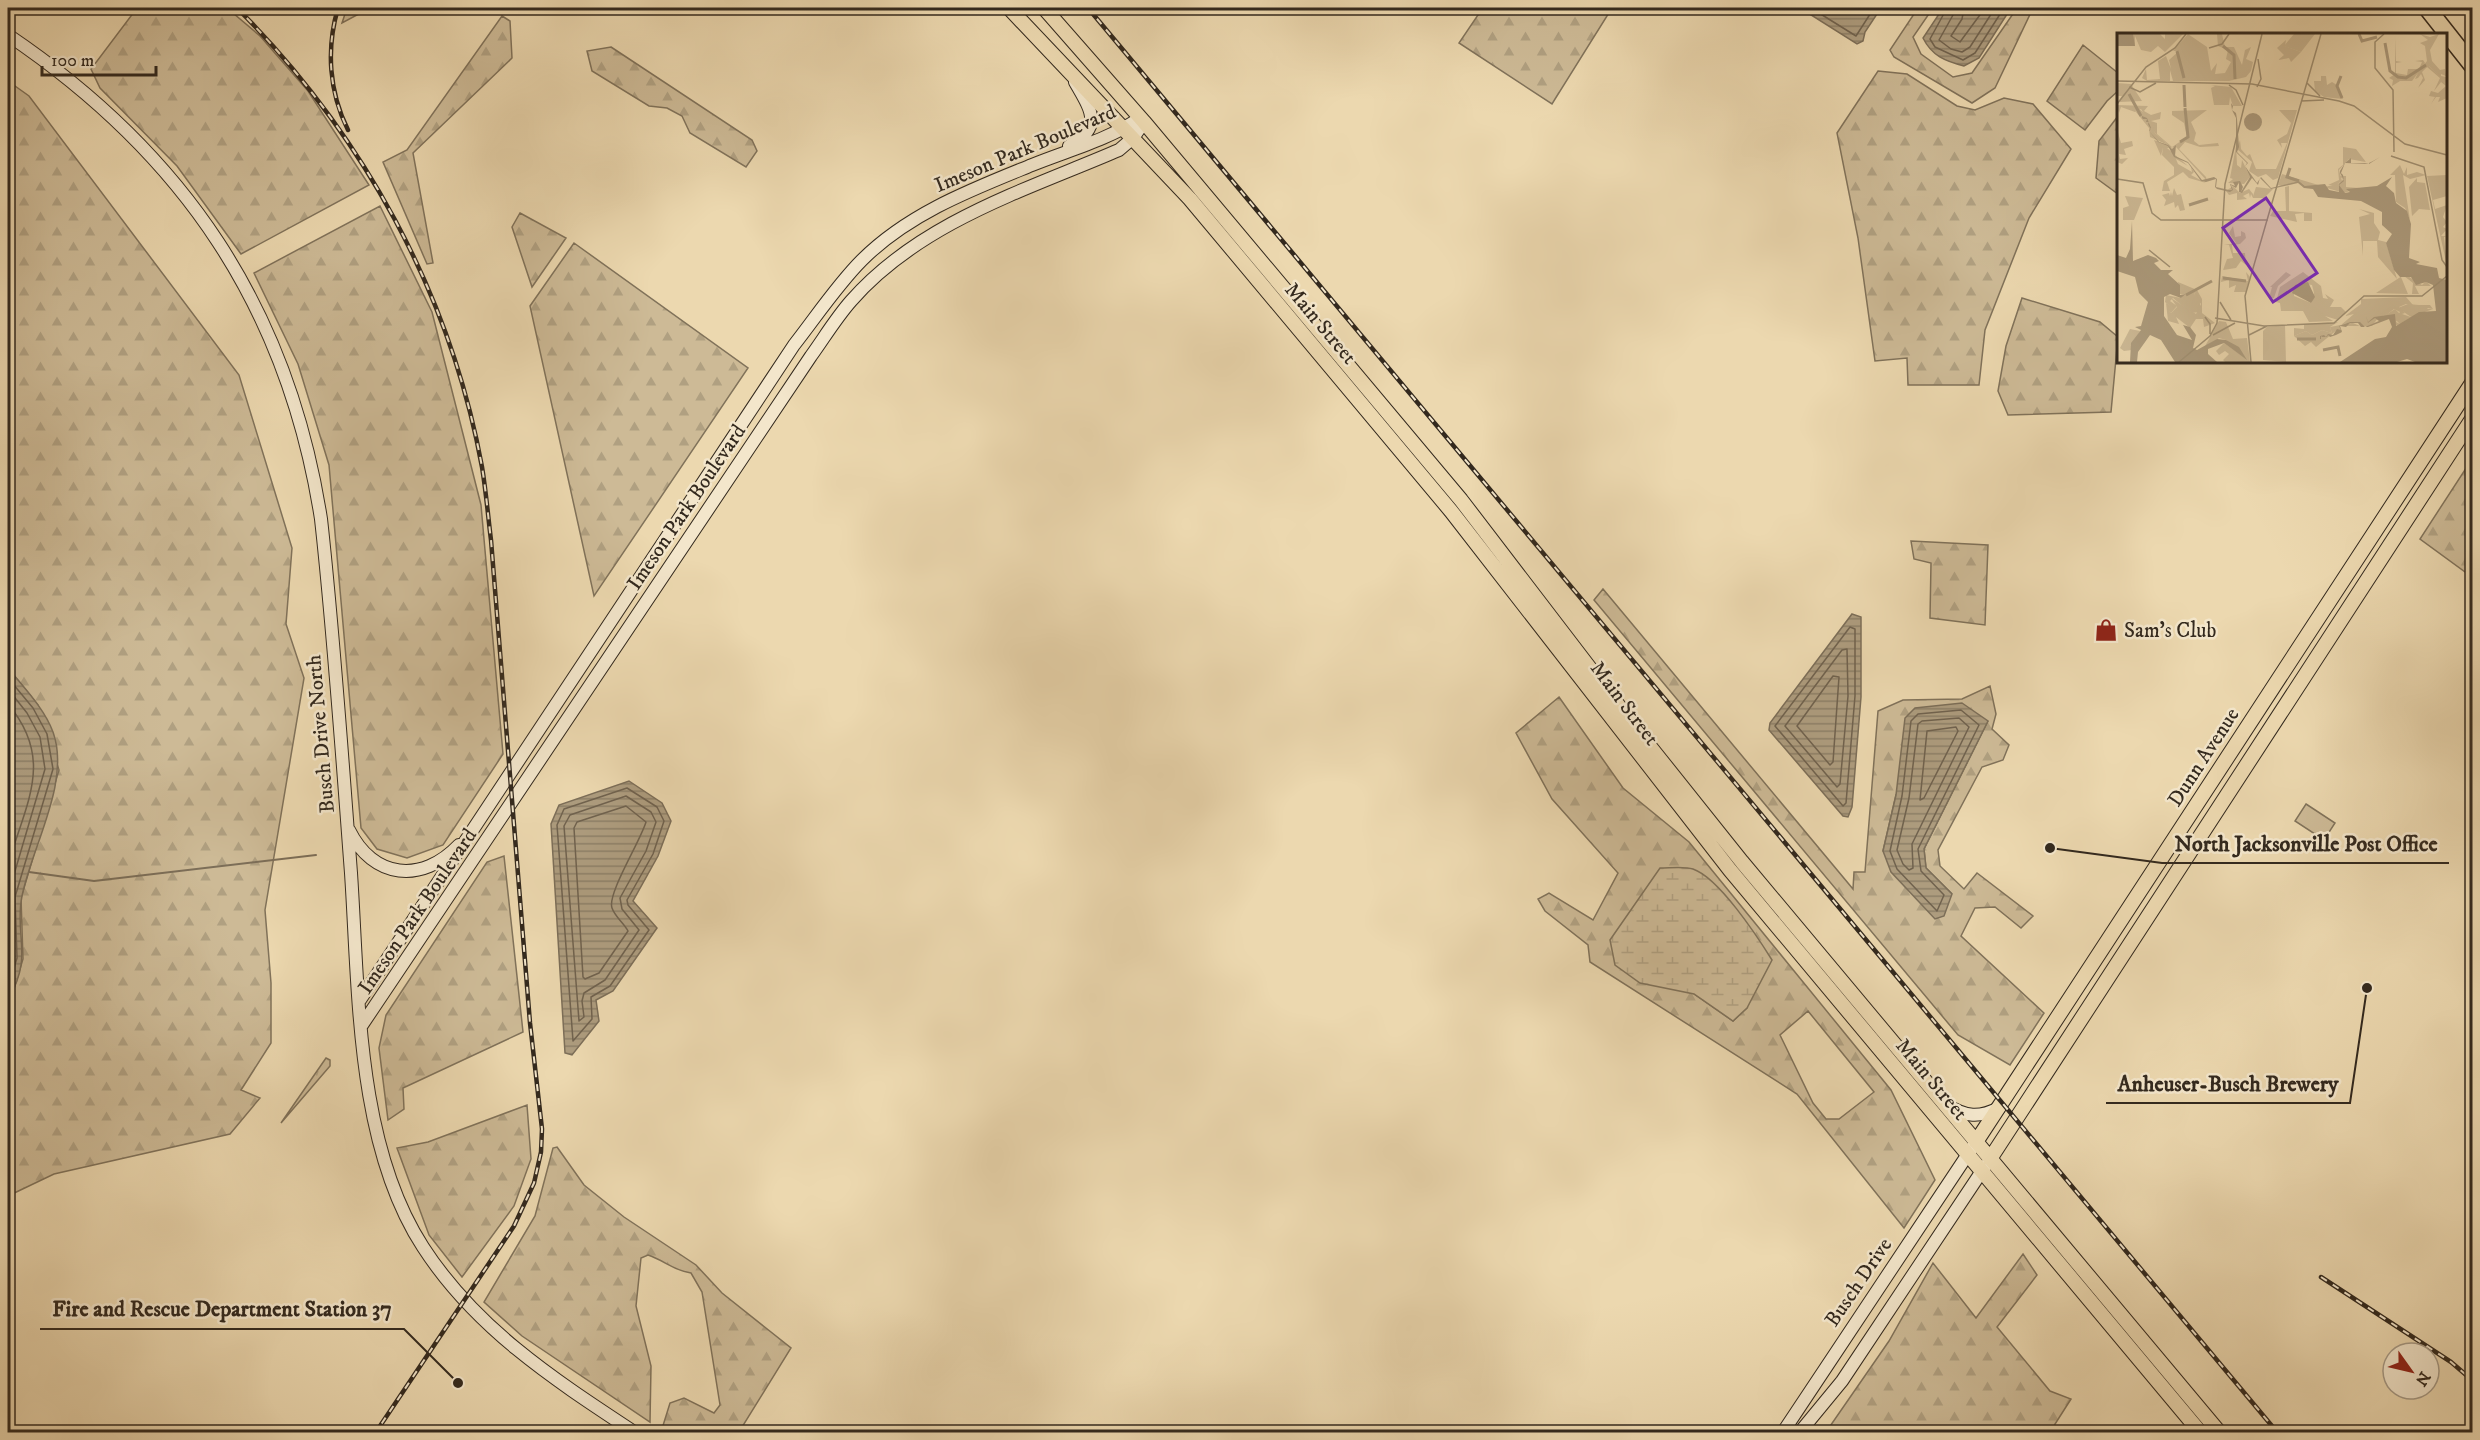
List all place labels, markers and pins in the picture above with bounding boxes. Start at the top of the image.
shop icon: Sam's Club [2093,617,2119,643]
place label: Sam's Club [2124,618,2217,644]
callout: North Jacksonville Post Office [2162,823,2449,863]
callout: Anheuser-Busch Brewery [2106,1063,2350,1103]
callout: Fire and Rescue Department Station 37 [40,1289,404,1329]

